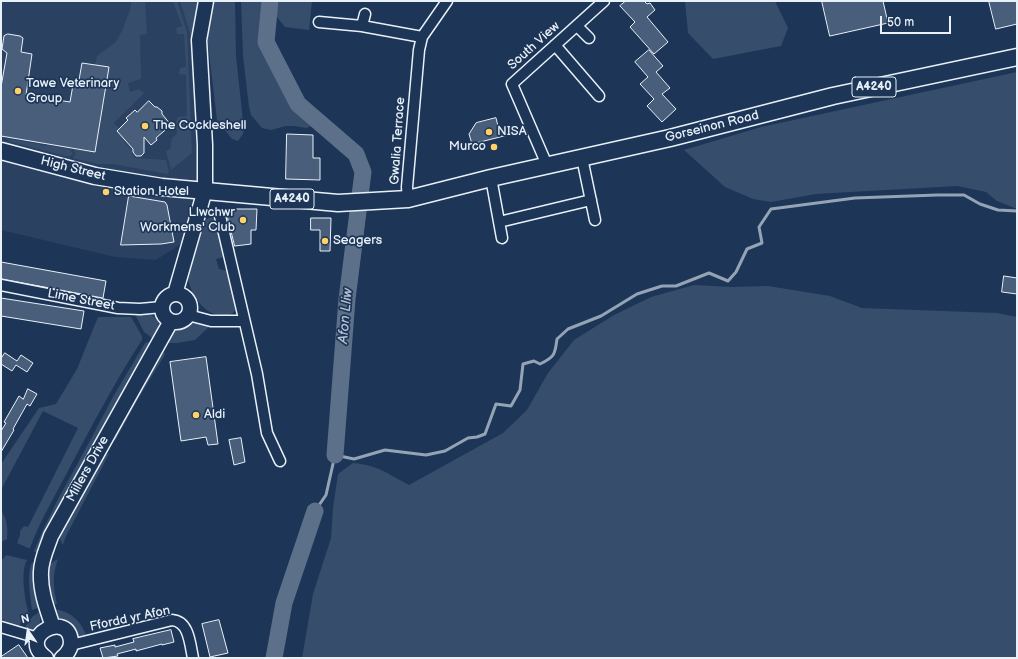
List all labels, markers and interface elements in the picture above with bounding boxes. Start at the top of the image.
scale bar [882,8,953,34]
text: 50 m [887,15,914,30]
street label: South View [505,19,563,73]
place label: Tawe Veterinary Group [26,76,119,107]
road number: A4240 [852,77,896,97]
marker: Tawe Veterinary Group [13,86,23,96]
street label: Gwalia Terrace [387,97,409,185]
street label: Gorseinon Road [664,108,760,146]
place label: The Cockleshell [153,118,246,134]
marker: The Cockleshell [140,121,150,131]
place label: NISA [497,124,527,140]
marker: NISA [484,127,494,137]
place label: Murco [449,139,486,155]
marker: Murco [489,142,499,152]
street label: High Street [39,153,107,185]
place label: Station Hotel [114,184,189,200]
marker: Station Hotel [101,187,111,197]
road number: A4240 [270,189,314,209]
place label: Llwchwr Workmens' Club [140,205,235,236]
marker: Llwchwr Workmens' Club [238,215,248,225]
place label: Seagers [333,233,382,249]
marker: Seagers [320,236,330,246]
street label: Lime Street [46,286,116,314]
water label: Afon Lliw [335,288,357,344]
place label: Aldi [204,407,225,423]
marker: Aldi [191,410,201,420]
street label: Millers Drive [64,433,112,505]
street label: Ffordd yr Afon [88,603,172,635]
north arrow [8,611,48,651]
text: N [20,612,31,626]

